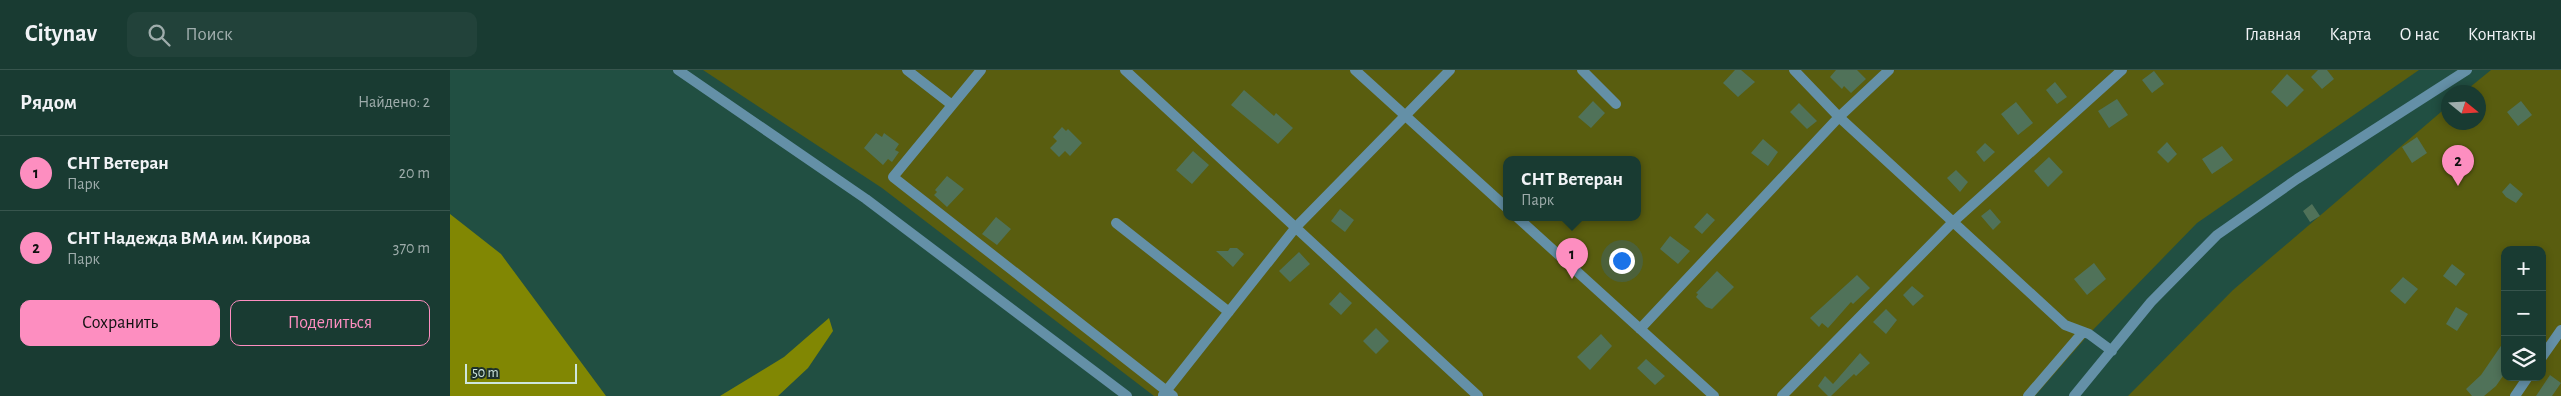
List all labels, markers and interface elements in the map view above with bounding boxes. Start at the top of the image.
search box [127,12,477,57]
icon: search [145,21,173,49]
text: Citynav [25,22,97,46]
text: Поиск [185,25,233,44]
text: Главная [2245,26,2301,44]
text: Карта [2329,26,2371,44]
text: О нас [2399,26,2440,44]
text: Контакты [2468,26,2536,44]
north arrow [2441,85,2486,130]
text: Рядом [20,92,77,113]
text: Найдено: 2 [358,94,430,110]
pin: 2 [2442,145,2474,186]
text: СНТ Ветеран [67,154,169,173]
popup [1503,156,1641,221]
text: 1 [33,165,39,181]
text: 20 m [399,165,430,181]
text: СНТ Ветеран [1521,170,1623,189]
text: Парк [67,176,100,192]
text: Парк [1521,192,1554,208]
text: СНТ Надежда ВМА им. Кирова [67,229,310,248]
pin: 1 [1556,238,1588,279]
text: 2 [32,240,40,256]
text: 370 m [393,240,430,256]
map controls [2501,246,2546,381]
button: + [2501,246,2546,291]
your location [1609,248,1635,274]
text: Парк [67,251,100,267]
button: − [2501,291,2546,336]
button: Сохранить [20,300,220,346]
button: Поделиться [230,300,430,346]
button: layers [2501,336,2546,381]
scale bar [465,361,578,384]
text: 50 m [472,366,499,380]

